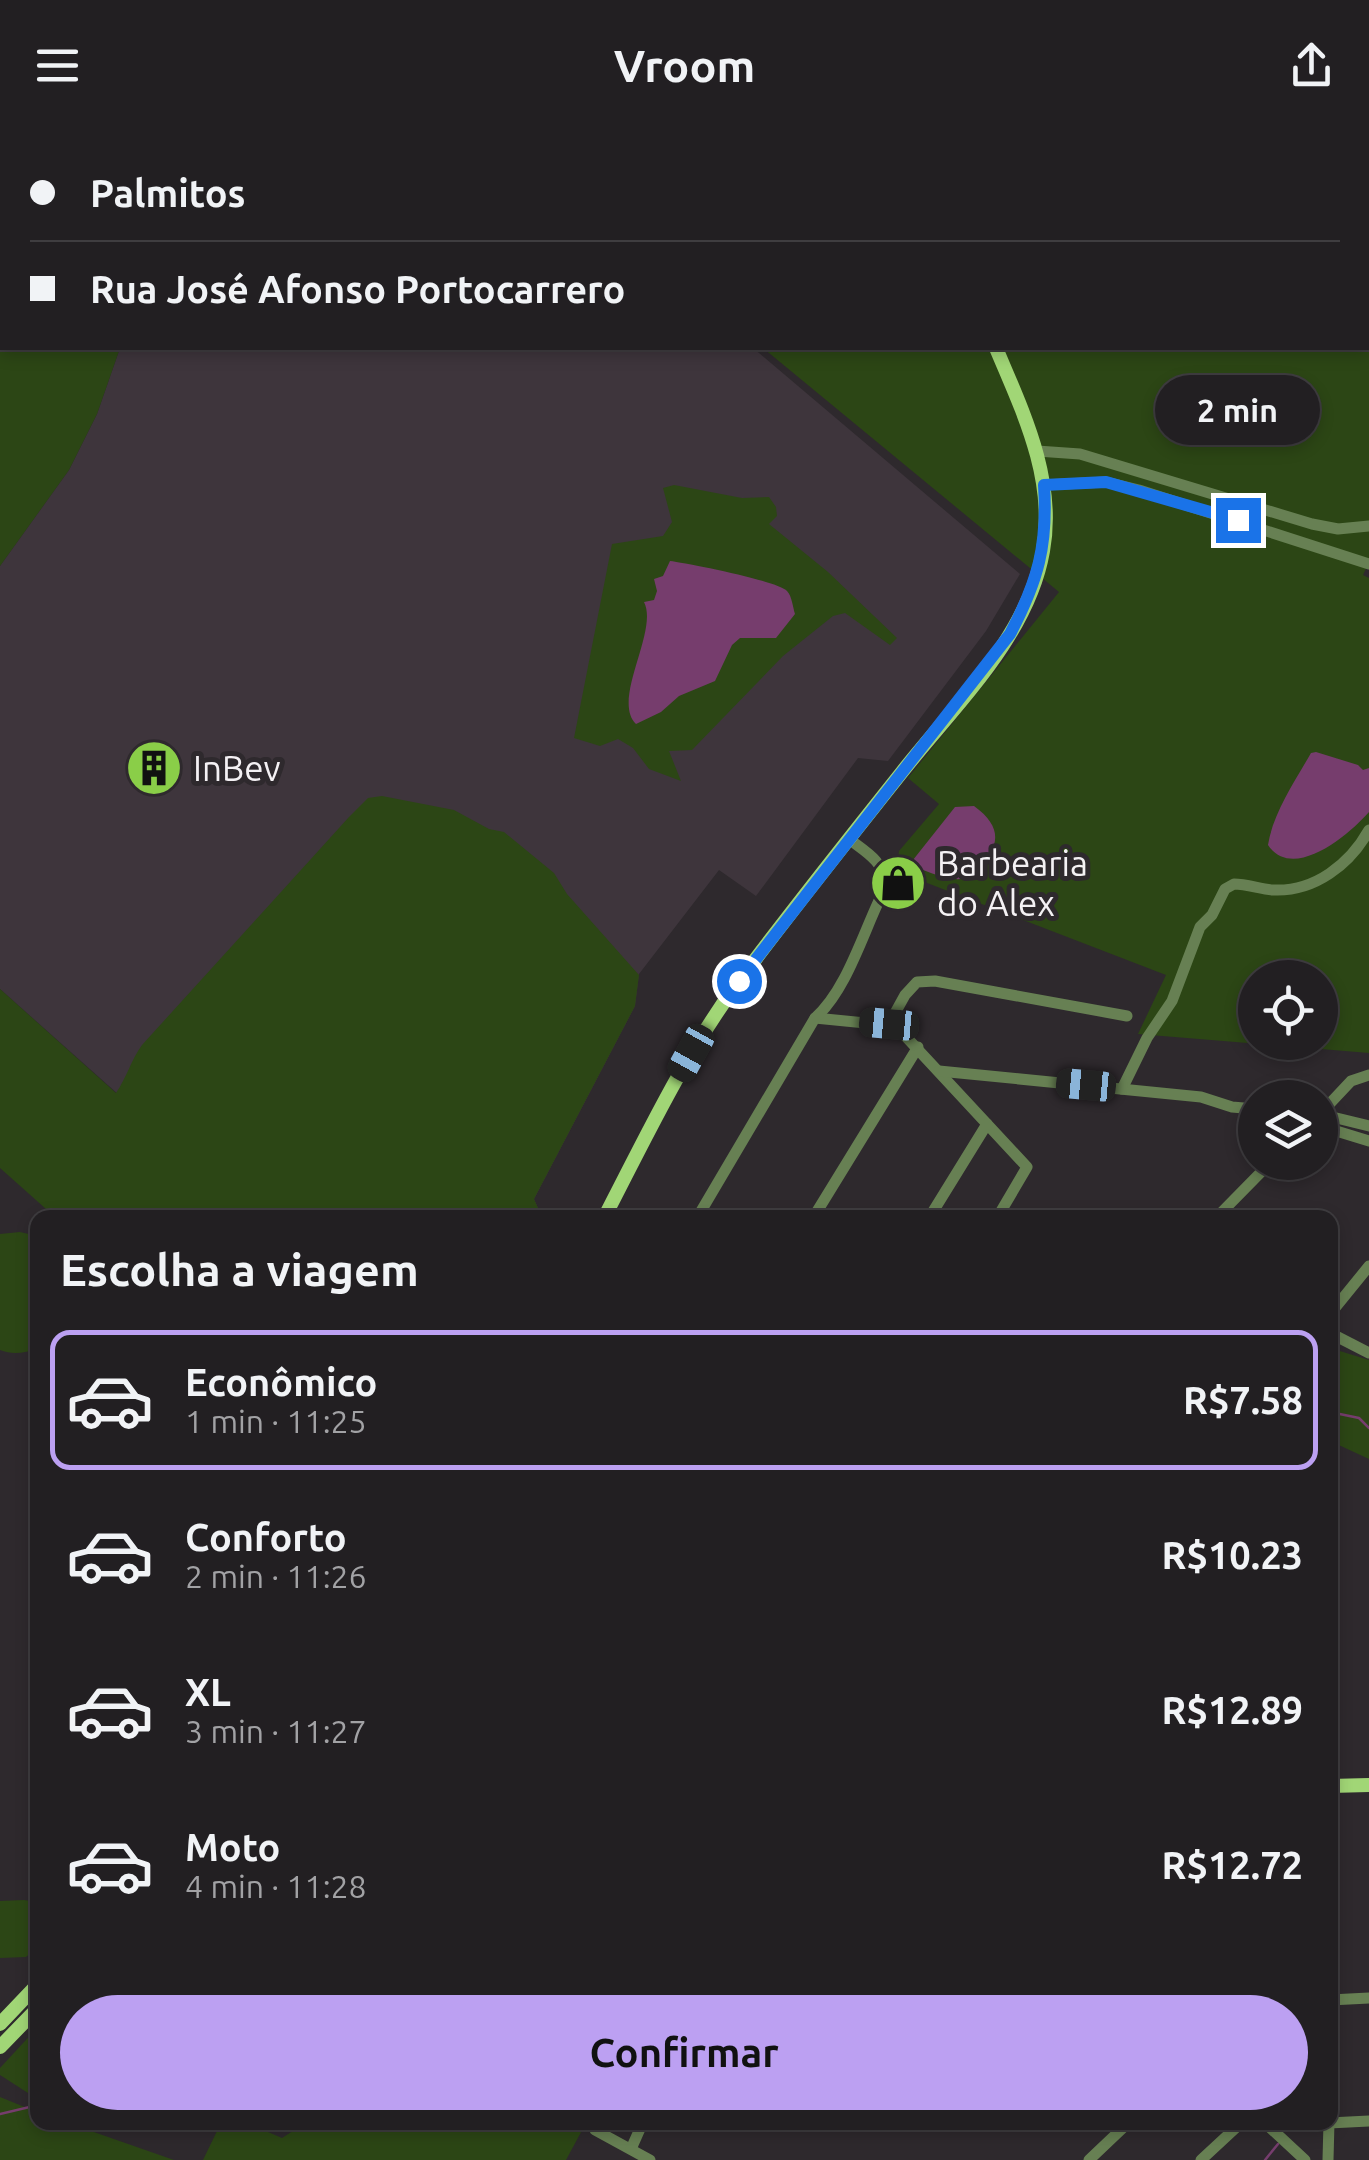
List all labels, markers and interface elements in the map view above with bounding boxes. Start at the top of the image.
icon: menu [30,38,85,93]
icon: share [1284,38,1339,93]
text: Vroom [614,40,755,91]
text: Palmitos [90,172,245,214]
text: Rua José Afonso Portocarrero [90,268,625,310]
callout: 2 min [1156,375,1320,445]
text: 2 min [1197,392,1278,428]
route end [1216,498,1261,543]
building icon: InBev [124,738,184,798]
place label: InBev [193,748,281,788]
place label: Barbearia do Alex [937,843,1088,923]
shop icon: Barbearia do Alex [868,853,928,913]
route start [717,959,762,1004]
map controls [1238,960,1338,1180]
button: locate [1238,960,1338,1060]
car [858,1006,920,1042]
car [663,1019,719,1087]
car [1055,1067,1117,1103]
button: layers [1238,1080,1338,1180]
text: Escolha a viagem [60,1244,419,1295]
icon: car [65,1355,155,1445]
text: Econômico [185,1361,377,1403]
text: R$7.58 [1183,1379,1303,1421]
text: 1 min · 11:25 [185,1403,367,1439]
icon: car [65,1510,155,1600]
text: Conforto [185,1516,347,1558]
text: R$10.23 [1162,1534,1303,1576]
text: 2 min · 11:26 [185,1558,367,1594]
icon: car [65,1665,155,1755]
text: XL [185,1671,231,1713]
text: R$12.89 [1162,1689,1303,1731]
text: 3 min · 11:27 [185,1713,367,1749]
icon: car [65,1820,155,1910]
text: Moto [185,1826,280,1868]
text: R$12.72 [1162,1844,1303,1886]
text: 4 min · 11:28 [185,1868,367,1904]
button: Confirmar [60,1995,1308,2110]

